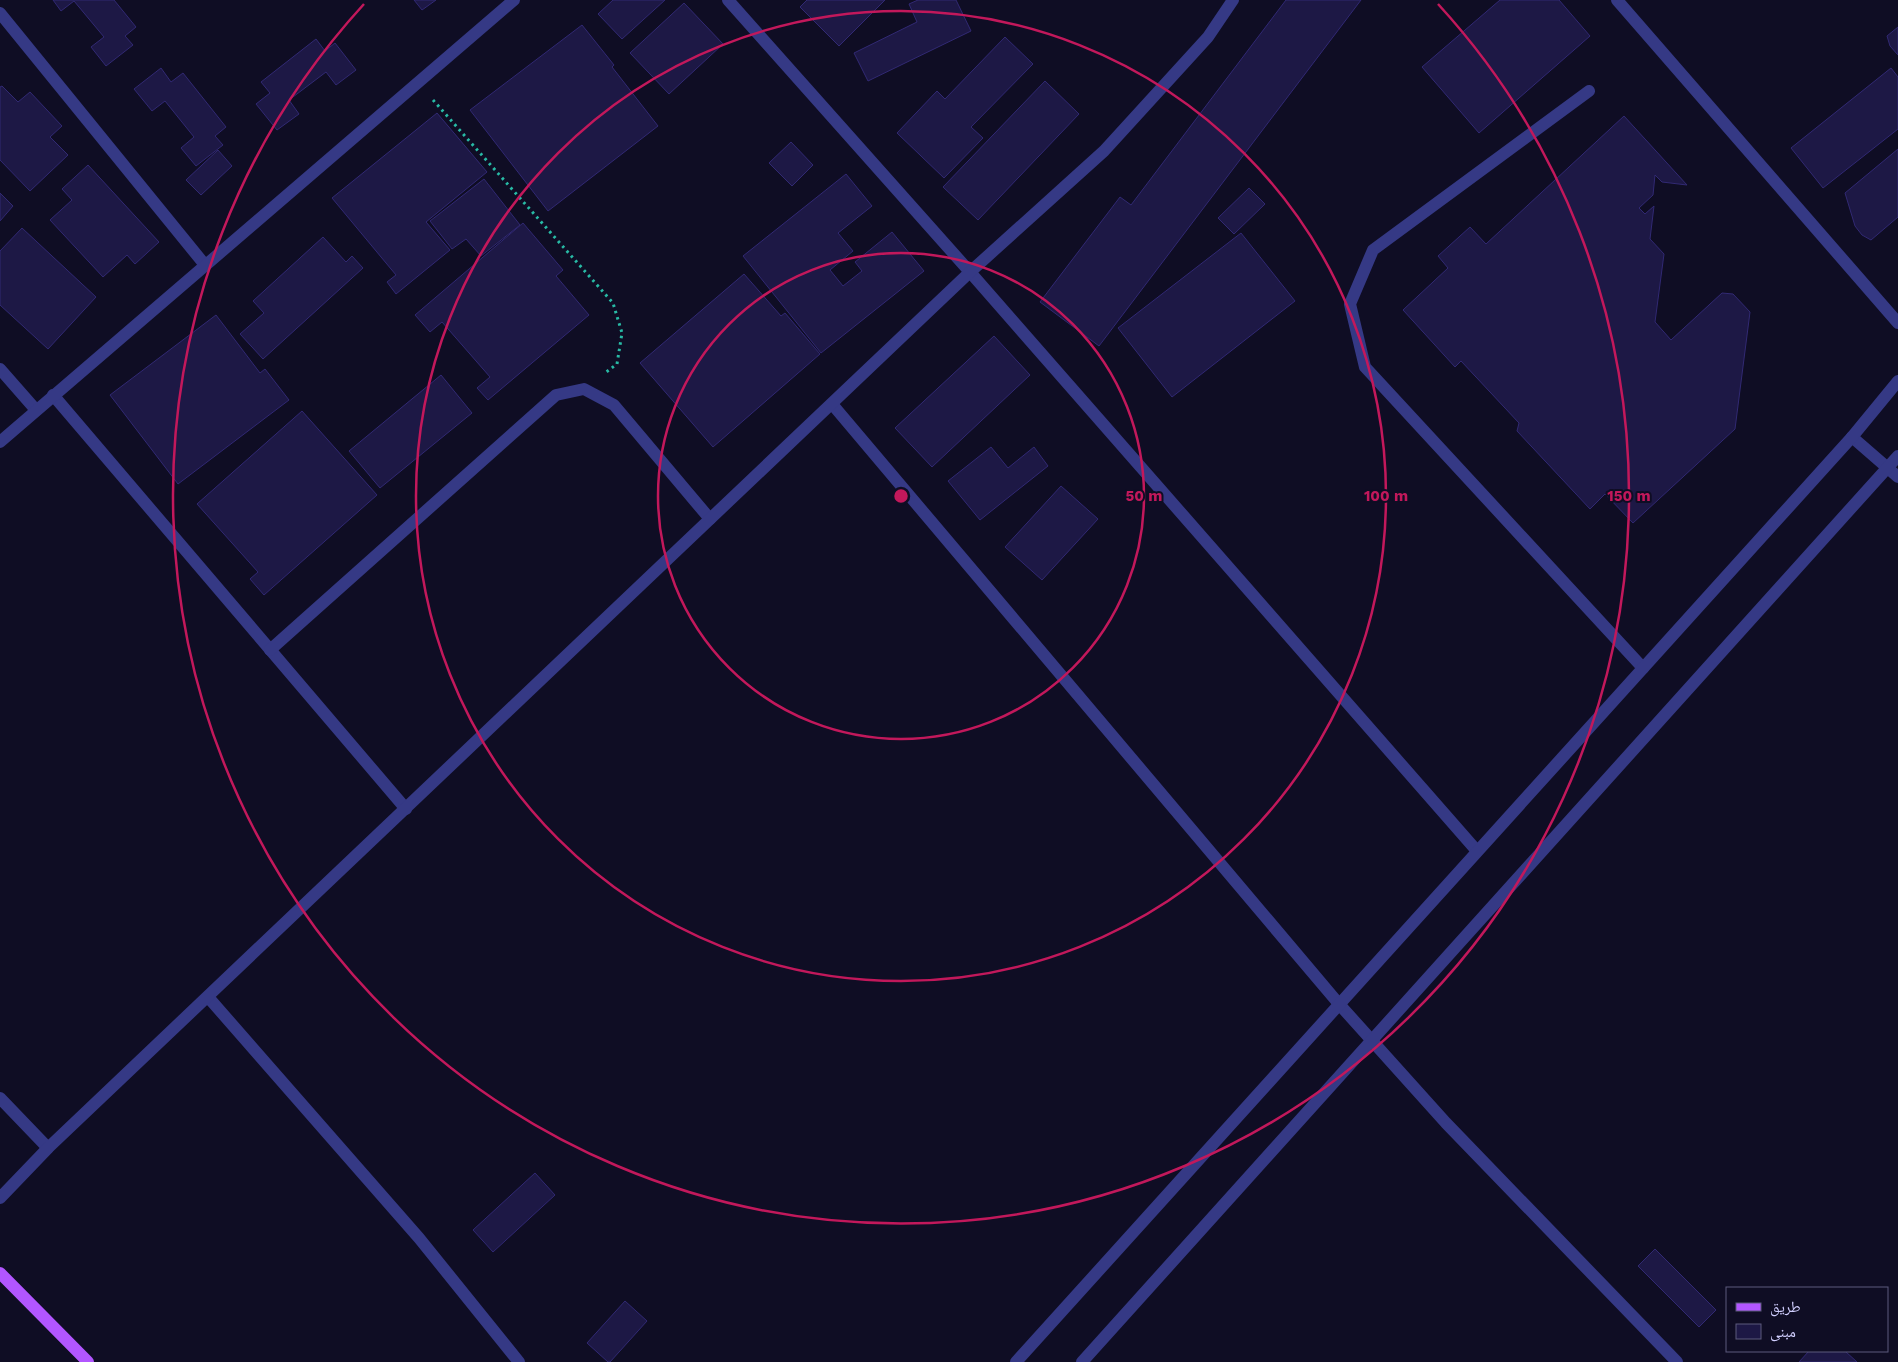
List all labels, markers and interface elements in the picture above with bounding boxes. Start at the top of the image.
centre of rings [892,487,910,505]
text: 50 m [1126,487,1162,505]
text: 100 m [1364,487,1408,505]
text: 150 m [1607,487,1651,505]
legend [1726,1287,1888,1352]
text: طريق [1770,1298,1801,1317]
text: مبنى [1770,1323,1796,1342]

